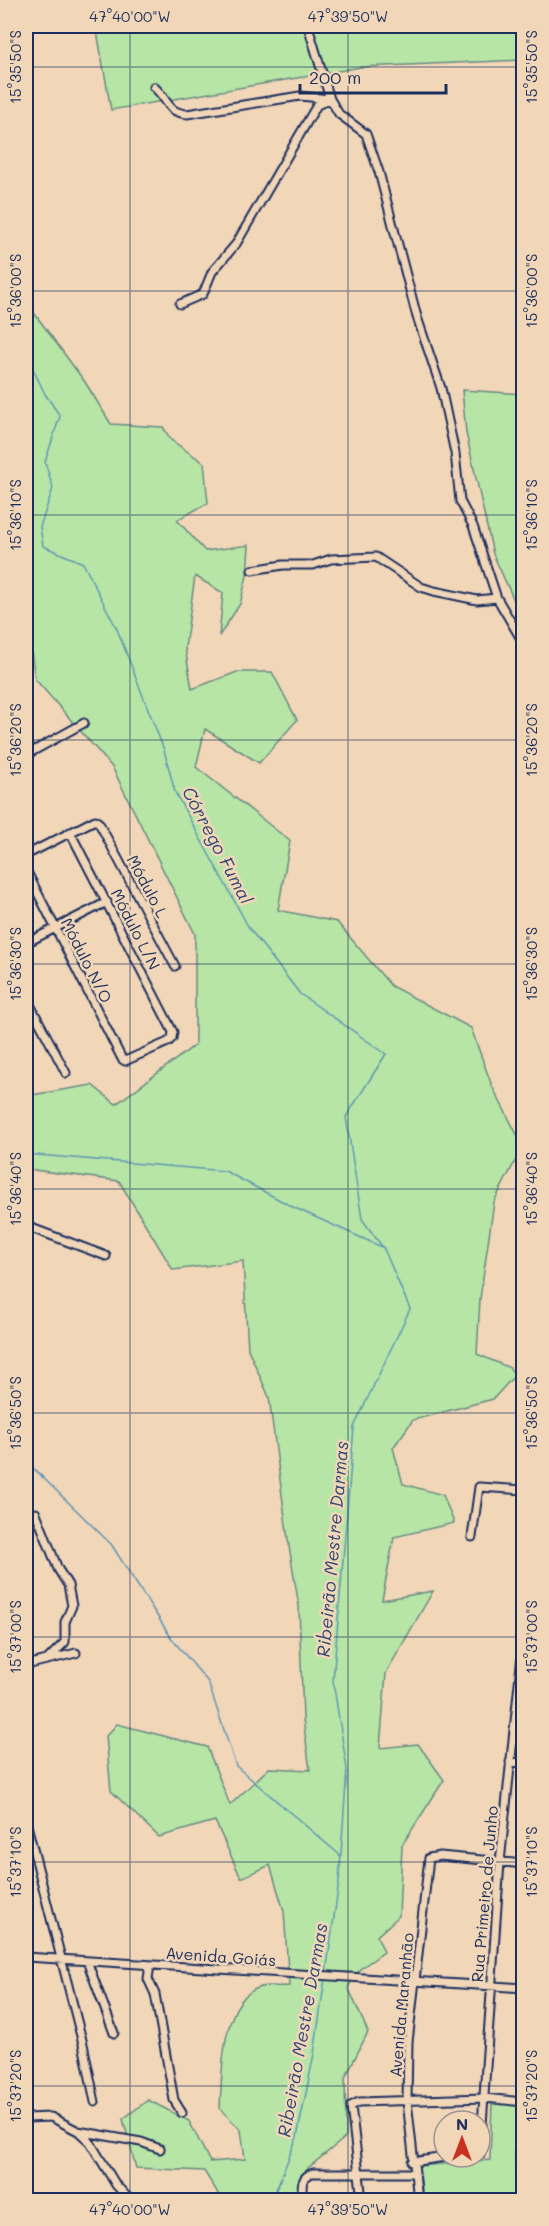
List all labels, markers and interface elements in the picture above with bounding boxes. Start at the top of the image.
text: 47°40'00"W [89,6,171,26]
text: 47°39'50"W [308,6,388,26]
text: 15°35'50"S [5,30,25,104]
text: 15°35'50"S [521,30,541,104]
scale bar [300,57,446,95]
text: 200 m [309,65,361,89]
text: 15°36'00"S [5,254,25,328]
text: 15°36'00"S [521,254,541,328]
text: 15°36'10"S [5,479,25,551]
text: 15°36'10"S [521,479,541,551]
text: 15°36'20"S [5,703,25,777]
text: 15°36'20"S [521,703,541,777]
water label: Córrego Fumal [177,782,259,908]
street label: Módulo L [123,851,174,922]
street label: Módulo L/N [107,885,165,973]
street label: Módulo N/O [57,914,117,1006]
text: 15°36'30"S [5,927,25,1001]
text: 15°36'30"S [521,927,541,1001]
text: 15°36'40"S [5,1152,25,1226]
text: 15°36'40"S [521,1152,541,1226]
text: 15°36'50"S [5,1376,25,1450]
text: 15°36'50"S [521,1376,541,1450]
water label: Ribeirão Mestre Darmas [311,1440,353,1658]
text: 15°37'00"S [5,1600,25,1674]
text: 15°37'00"S [521,1600,541,1674]
street label: Rua Primeiro de Junho [466,1805,502,1983]
text: 15°37'10"S [5,1826,25,1898]
text: 15°37'10"S [521,1826,541,1898]
water label: Ribeirão Mestre Darmas [271,1921,333,2139]
street label: Avenida Maranhão [384,1932,418,2078]
street label: Avenida Goiás [165,1942,277,1970]
text: 15°37'20"S [5,2049,25,2123]
text: 15°37'20"S [521,2049,541,2123]
north arrow [432,2109,492,2169]
text: N [456,2113,468,2134]
text: 47°40'00"W [89,2199,171,2219]
text: 47°39'50"W [308,2199,388,2219]

